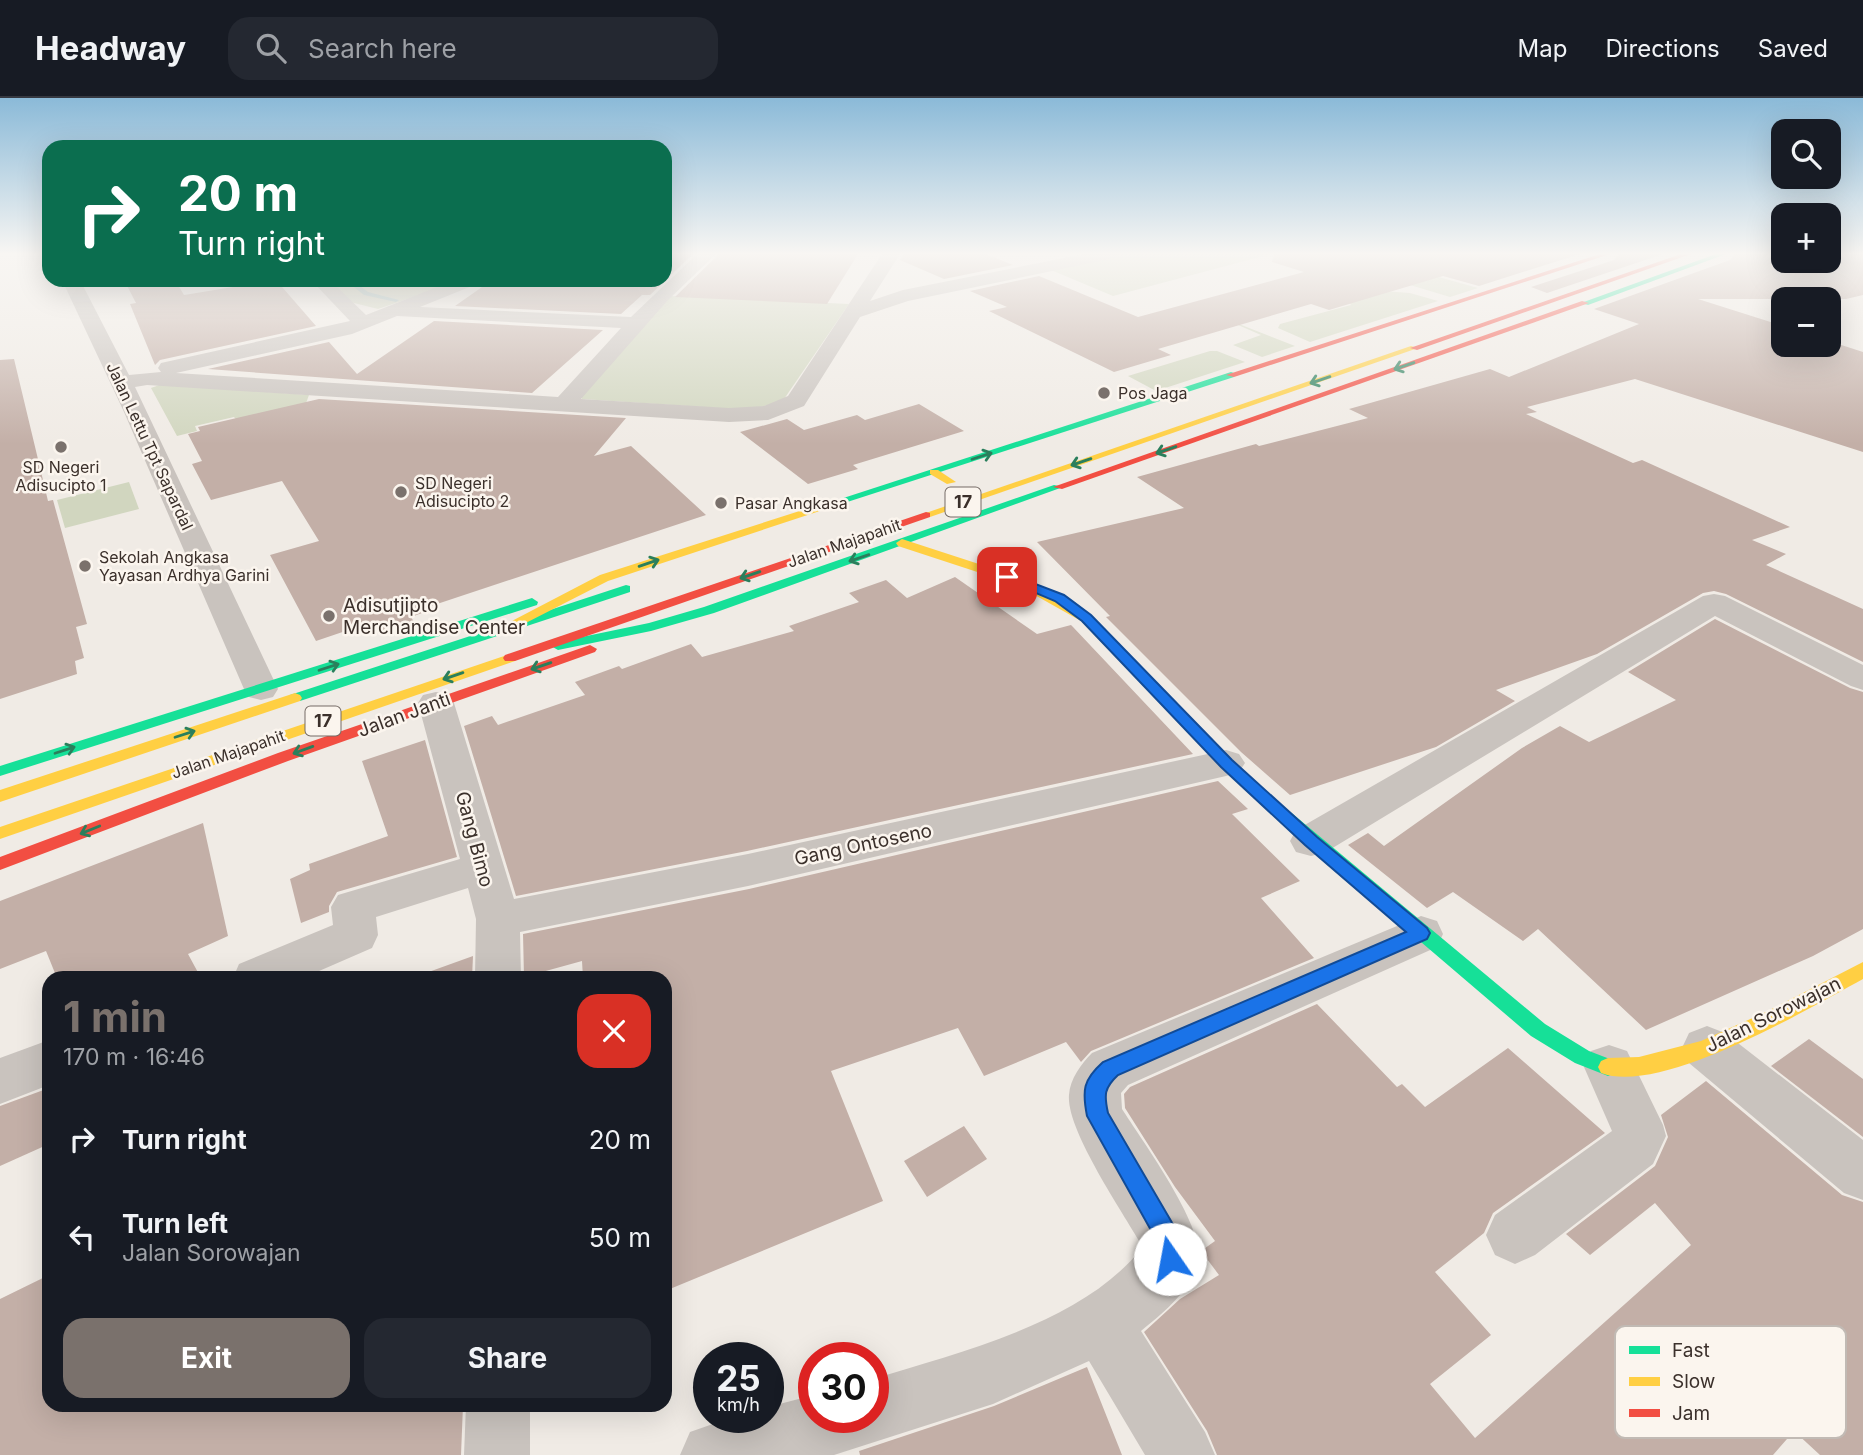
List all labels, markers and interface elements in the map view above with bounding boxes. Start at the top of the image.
search box [228,17,718,80]
text: Headway [35,28,186,68]
icon: search [252,29,290,67]
text: Search here [308,33,457,64]
text: Map [1518,34,1567,63]
text: Directions [1605,34,1720,63]
text: Saved [1758,34,1828,63]
map controls [1771,119,1841,357]
button: search [1771,119,1841,189]
text: 20 m [178,164,298,223]
icon: right [63,168,154,259]
button: + [1771,203,1841,273]
text: Turn right [178,224,325,263]
button: − [1771,287,1841,357]
street label: Jalan Lettu Tpt Sapardal [102,359,198,533]
one-way arrow [1393,361,1415,373]
one-way arrow [1309,374,1331,387]
place label: Pos Jaga [1118,383,1188,403]
marker: Pos Jaga [1096,385,1112,401]
marker: SD Negeri Adisucipto 1 [53,439,69,455]
one-way arrow [1156,445,1178,457]
one-way arrow [971,449,993,461]
place label: SD Negeri Adisucipto 1 [15,457,107,495]
one-way arrow [1071,457,1093,469]
place label: SD Negeri Adisucipto 2 [415,473,509,511]
marker: SD Negeri Adisucipto 2 [393,484,409,500]
road number: 17 [946,488,981,516]
place label: Pasar Angkasa [735,493,848,513]
marker: Pasar Angkasa [713,495,729,511]
street label: Jalan Majapahit [785,514,903,572]
place label: Sekolah Angkasa Yayasan Ardhya Garini [99,547,269,585]
pin [977,547,1037,607]
one-way arrow [849,553,871,565]
one-way arrow [638,556,660,568]
marker: Sekolah Angkasa Yayasan Ardhya Garini [77,558,93,574]
icon: arrive [988,558,1026,596]
one-way arrow [740,570,762,582]
place label: Adisutjipto Merchandise Center [343,594,525,639]
marker: Adisutjipto Merchandise Center [321,608,337,624]
one-way arrow [318,660,340,673]
one-way arrow [530,661,552,673]
one-way arrow [443,671,465,683]
street label: Jalan Janti [355,687,454,742]
road number: 17 [306,706,340,736]
street label: Jalan Majapahit [169,725,287,783]
one-way arrow [173,727,195,739]
one-way arrow [54,742,76,755]
one-way arrow [292,745,314,757]
street label: Gang Bimo [451,789,498,890]
street label: Gang Ontoseno [792,819,934,870]
one-way arrow [79,824,101,837]
street label: Jalan Sorowajan [1702,972,1845,1057]
text: 1 min [63,991,167,1042]
button: close [577,994,651,1068]
text: 170 m · 16:46 [63,1043,205,1071]
icon: right [63,1120,101,1158]
text: Turn right [122,1124,247,1155]
text: 20 m [589,1124,651,1155]
text: Turn left [122,1208,228,1239]
icon: left [63,1218,101,1256]
text: 50 m [589,1222,651,1253]
position arrow [1133,1222,1207,1296]
text: Jalan Sorowajan [122,1239,301,1267]
button: Exit [63,1318,350,1398]
button: Share [364,1318,651,1398]
legend [1615,1326,1846,1438]
text: Fast [1672,1339,1710,1362]
speed limit sign: 30 [798,1342,889,1433]
text: 25 [716,1357,761,1399]
text: Slow [1672,1370,1715,1393]
text: km/h [717,1394,760,1415]
text: Jam [1672,1402,1710,1425]

